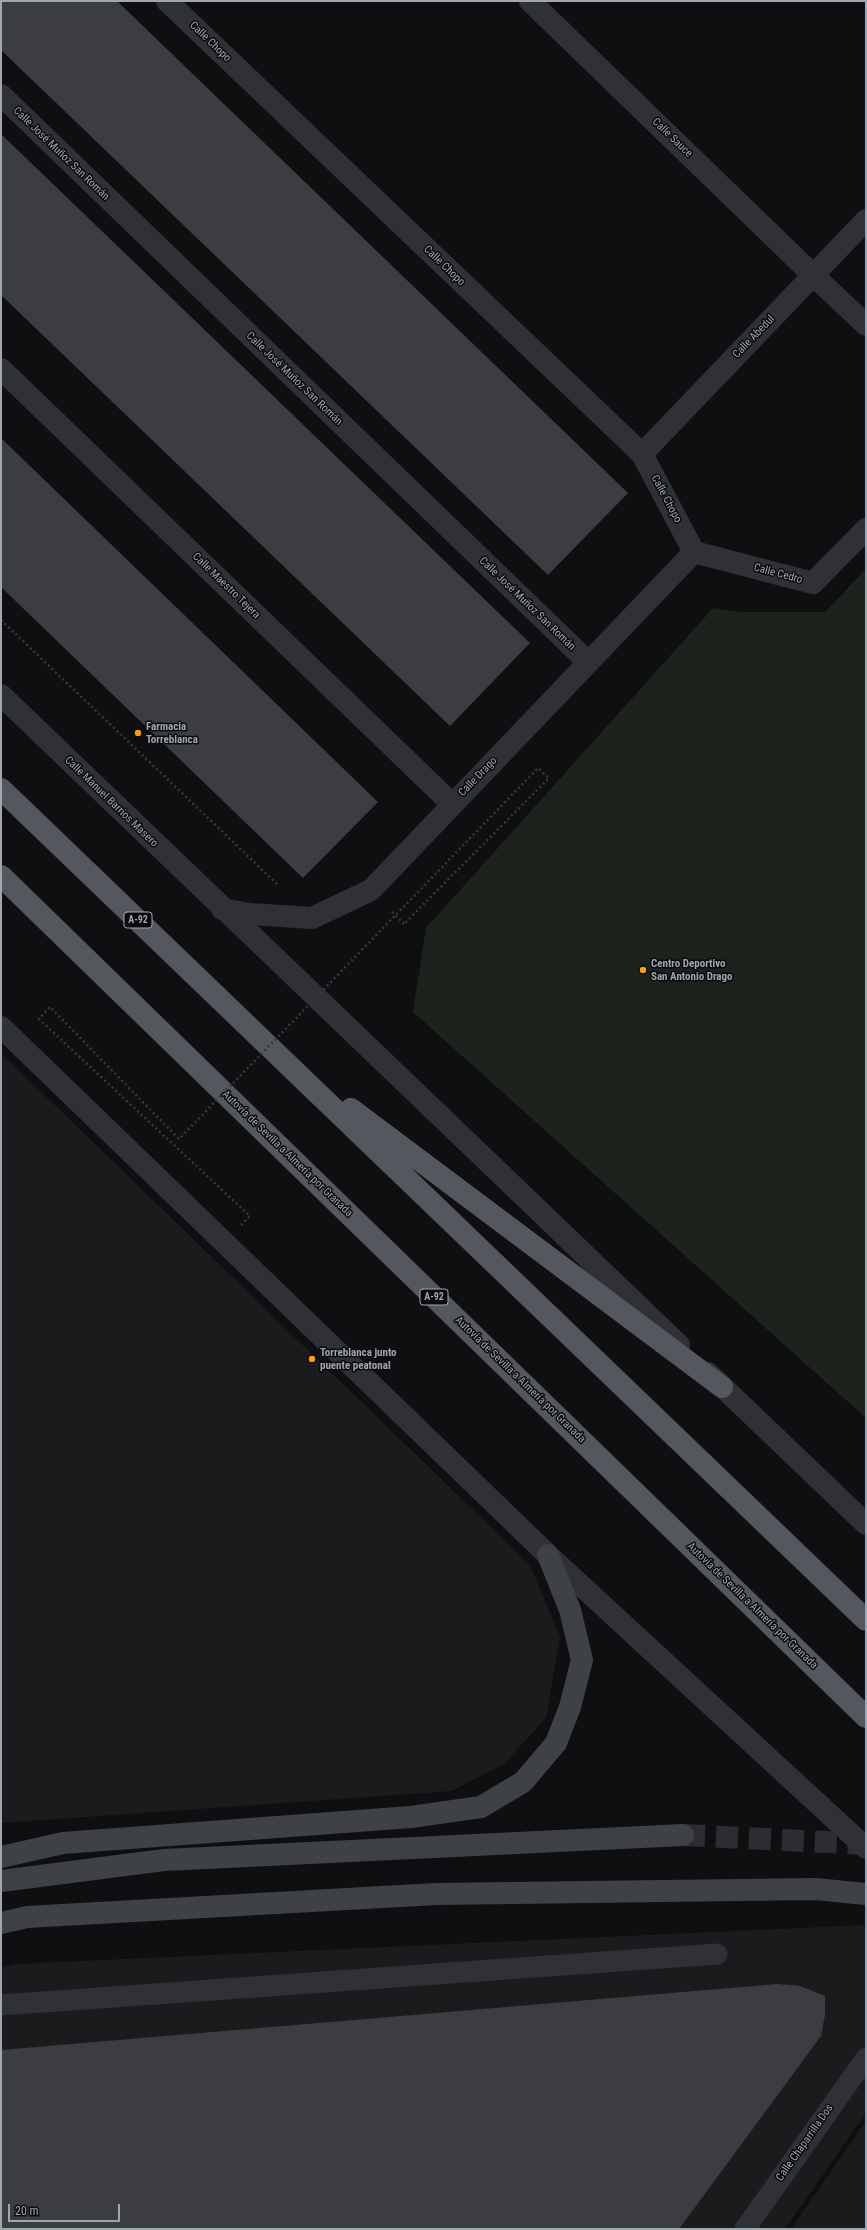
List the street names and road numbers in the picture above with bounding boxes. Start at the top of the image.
street label: Calle Chopo [187,19,233,65]
street label: Calle José Muñoz San Román [10,105,112,203]
street label: Calle Sauce [649,116,695,160]
street label: Calle Chopo [421,243,467,289]
street label: Calle Abedul [730,313,778,361]
street label: Calle José Muñoz San Román [243,330,345,428]
street label: Calle Chopo [648,473,684,525]
street label: Calle Maestro Tejera [189,550,263,622]
street label: Calle José Muñoz San Román [476,555,578,653]
street label: Calle Cedro [752,561,804,587]
street label: Calle Manuel Barrios Masero [62,754,160,850]
street label: Calle Drago [456,754,500,800]
road number: A-92 [124,912,152,928]
street label: Autovía de Sevilla a Almería por Granada [219,1088,355,1220]
road number: A-92 [420,1289,448,1305]
street label: Autovía de Sevilla a Almería por Granada [452,1314,588,1446]
street label: Autovía de Sevilla a Almería por Granada [684,1540,820,1672]
street label: Calle Chaparrilla Dos [774,2102,836,2184]

